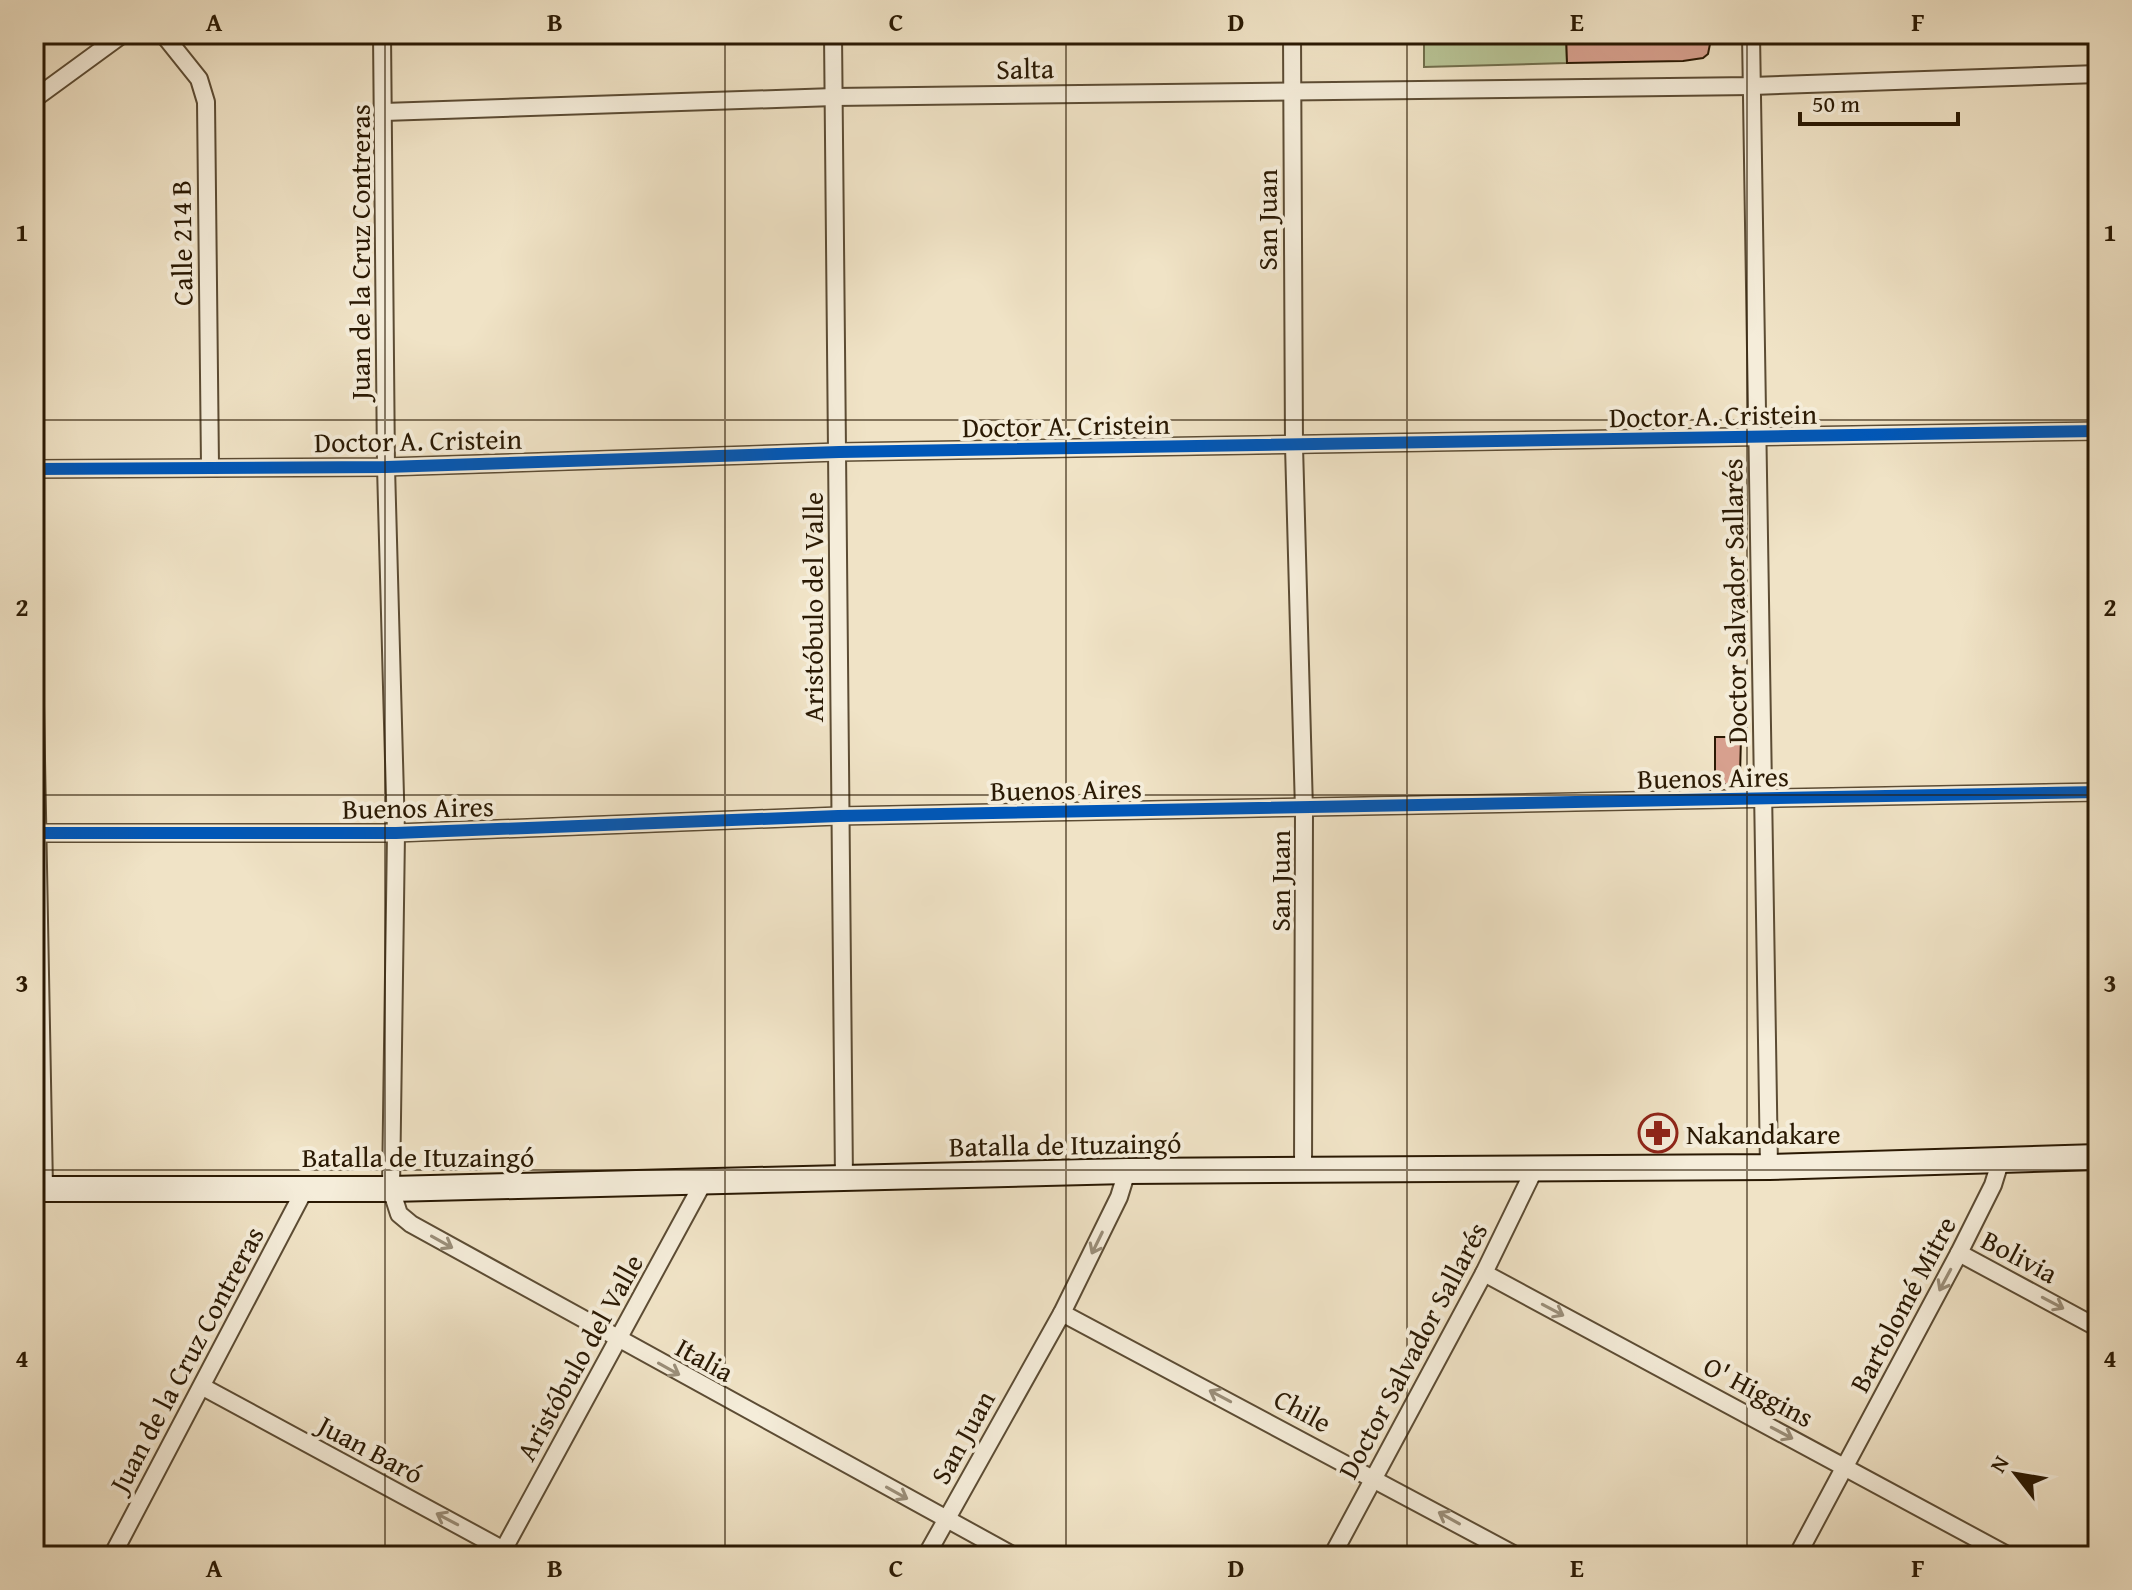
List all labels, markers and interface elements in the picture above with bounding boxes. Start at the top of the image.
text: A [206,2,223,41]
text: B [547,2,563,41]
text: C [889,2,903,41]
text: D [1228,2,1244,41]
text: E [1570,2,1584,41]
text: F [1911,2,1925,41]
street label: Salta [996,47,1055,89]
scale bar [1800,76,1958,126]
text: 50 m [1812,86,1860,121]
street label: Juan de la Cruz Contreras [339,104,380,403]
street label: San Juan [1246,169,1287,271]
street label: Calle 214 B [159,180,203,306]
text: 1 [15,212,29,251]
text: 1 [2103,212,2117,251]
street label: Doctor A. Cristein [1609,393,1818,437]
street label: Doctor A. Cristein [962,403,1171,447]
street label: Doctor A. Cristein [314,418,523,462]
street label: Doctor Salvador Sallarés [1711,458,1757,744]
street label: Aristóbulo del Valle [792,492,833,722]
text: 2 [15,587,29,626]
text: 2 [2103,587,2117,626]
street label: Buenos Aires [1637,755,1789,799]
street label: Buenos Aires [990,767,1142,811]
street label: Buenos Aires [342,785,494,829]
street label: San Juan [1259,830,1300,932]
text: 3 [15,963,29,1002]
text: 3 [2103,963,2117,1002]
pharmacy icon: Nakandakare [1637,1112,1679,1154]
place label: Nakandakare [1686,1113,1841,1154]
street label: Batalla de Ituzaingó [948,1121,1182,1167]
street label: Batalla de Ituzaingó [302,1136,534,1177]
street label: Bartolomé Mitre [1838,1209,1966,1399]
street label: Doctor Salvador Sallarés [1327,1214,1497,1486]
street label: Juan de la Cruz Contreras [97,1219,274,1502]
street label: Bolivia [1975,1219,2066,1293]
one-way arrow [1088,1230,1104,1254]
one-way arrow [430,1234,453,1250]
street label: Aristóbulo del Valle [505,1246,653,1468]
one-way arrow [1937,1268,1953,1291]
one-way arrow [2040,1296,2064,1312]
one-way arrow [1541,1303,1564,1319]
street label: Italia [669,1326,742,1392]
text: 4 [15,1338,29,1377]
text: 4 [2103,1338,2117,1377]
street label: O' Higgins [1697,1345,1821,1437]
one-way arrow [657,1361,680,1377]
street label: Chile [1267,1378,1339,1442]
street label: San Juan [919,1382,1005,1491]
one-way arrow [1208,1387,1232,1403]
street label: Juan Baró [308,1403,431,1494]
one-way arrow [1770,1426,1793,1442]
north arrow [1976,1434,2056,1514]
text: N [1981,1449,2017,1478]
one-way arrow [885,1486,909,1501]
one-way arrow [435,1510,459,1526]
one-way arrow [1438,1510,1461,1526]
text: A [206,1548,223,1587]
text: B [547,1548,563,1587]
text: C [889,1548,903,1587]
text: D [1228,1548,1244,1587]
text: E [1570,1548,1584,1587]
text: F [1911,1548,1925,1587]

